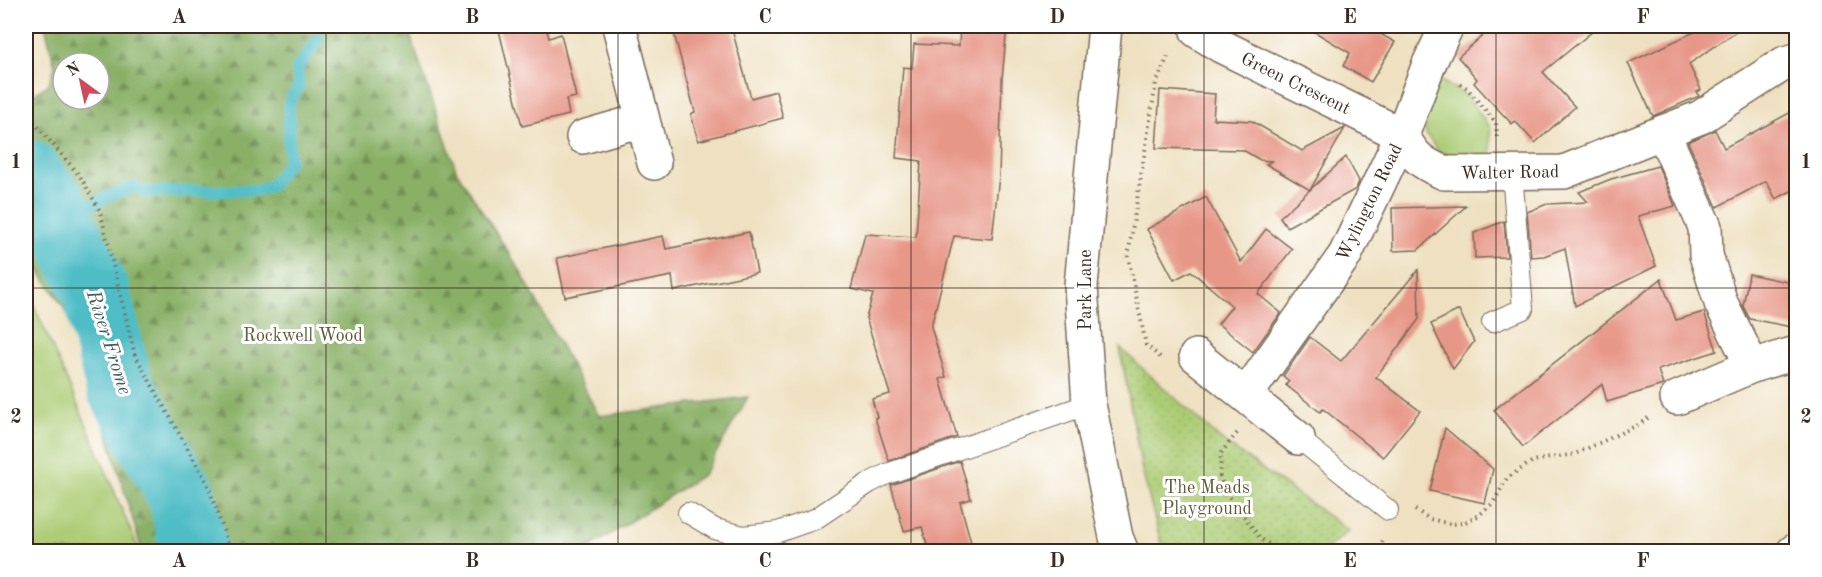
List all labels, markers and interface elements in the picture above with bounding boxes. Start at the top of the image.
text: A [171,8,187,28]
text: B [465,8,479,28]
text: C [758,8,772,28]
text: D [1049,8,1065,28]
text: E [1343,8,1357,28]
text: F [1636,8,1650,28]
street label: Green Crescent [1238,50,1353,118]
north arrow [51,51,111,111]
text: N [64,60,84,80]
street label: Wylington Road [1334,141,1406,264]
text: 1 [10,153,22,173]
text: 1 [1800,153,1812,173]
street label: Walter Road [1461,163,1559,183]
street label: Park Lane [1077,249,1095,331]
water label: River Frome [81,287,134,397]
park label: Rockwell Wood [243,327,363,345]
text: 2 [10,408,22,428]
text: 2 [1800,408,1812,428]
park label: The Meads Playground [1162,479,1252,518]
text: A [171,552,187,572]
text: B [465,552,479,572]
text: C [758,552,772,572]
text: D [1049,552,1065,572]
text: E [1343,552,1357,572]
text: F [1636,552,1650,572]

